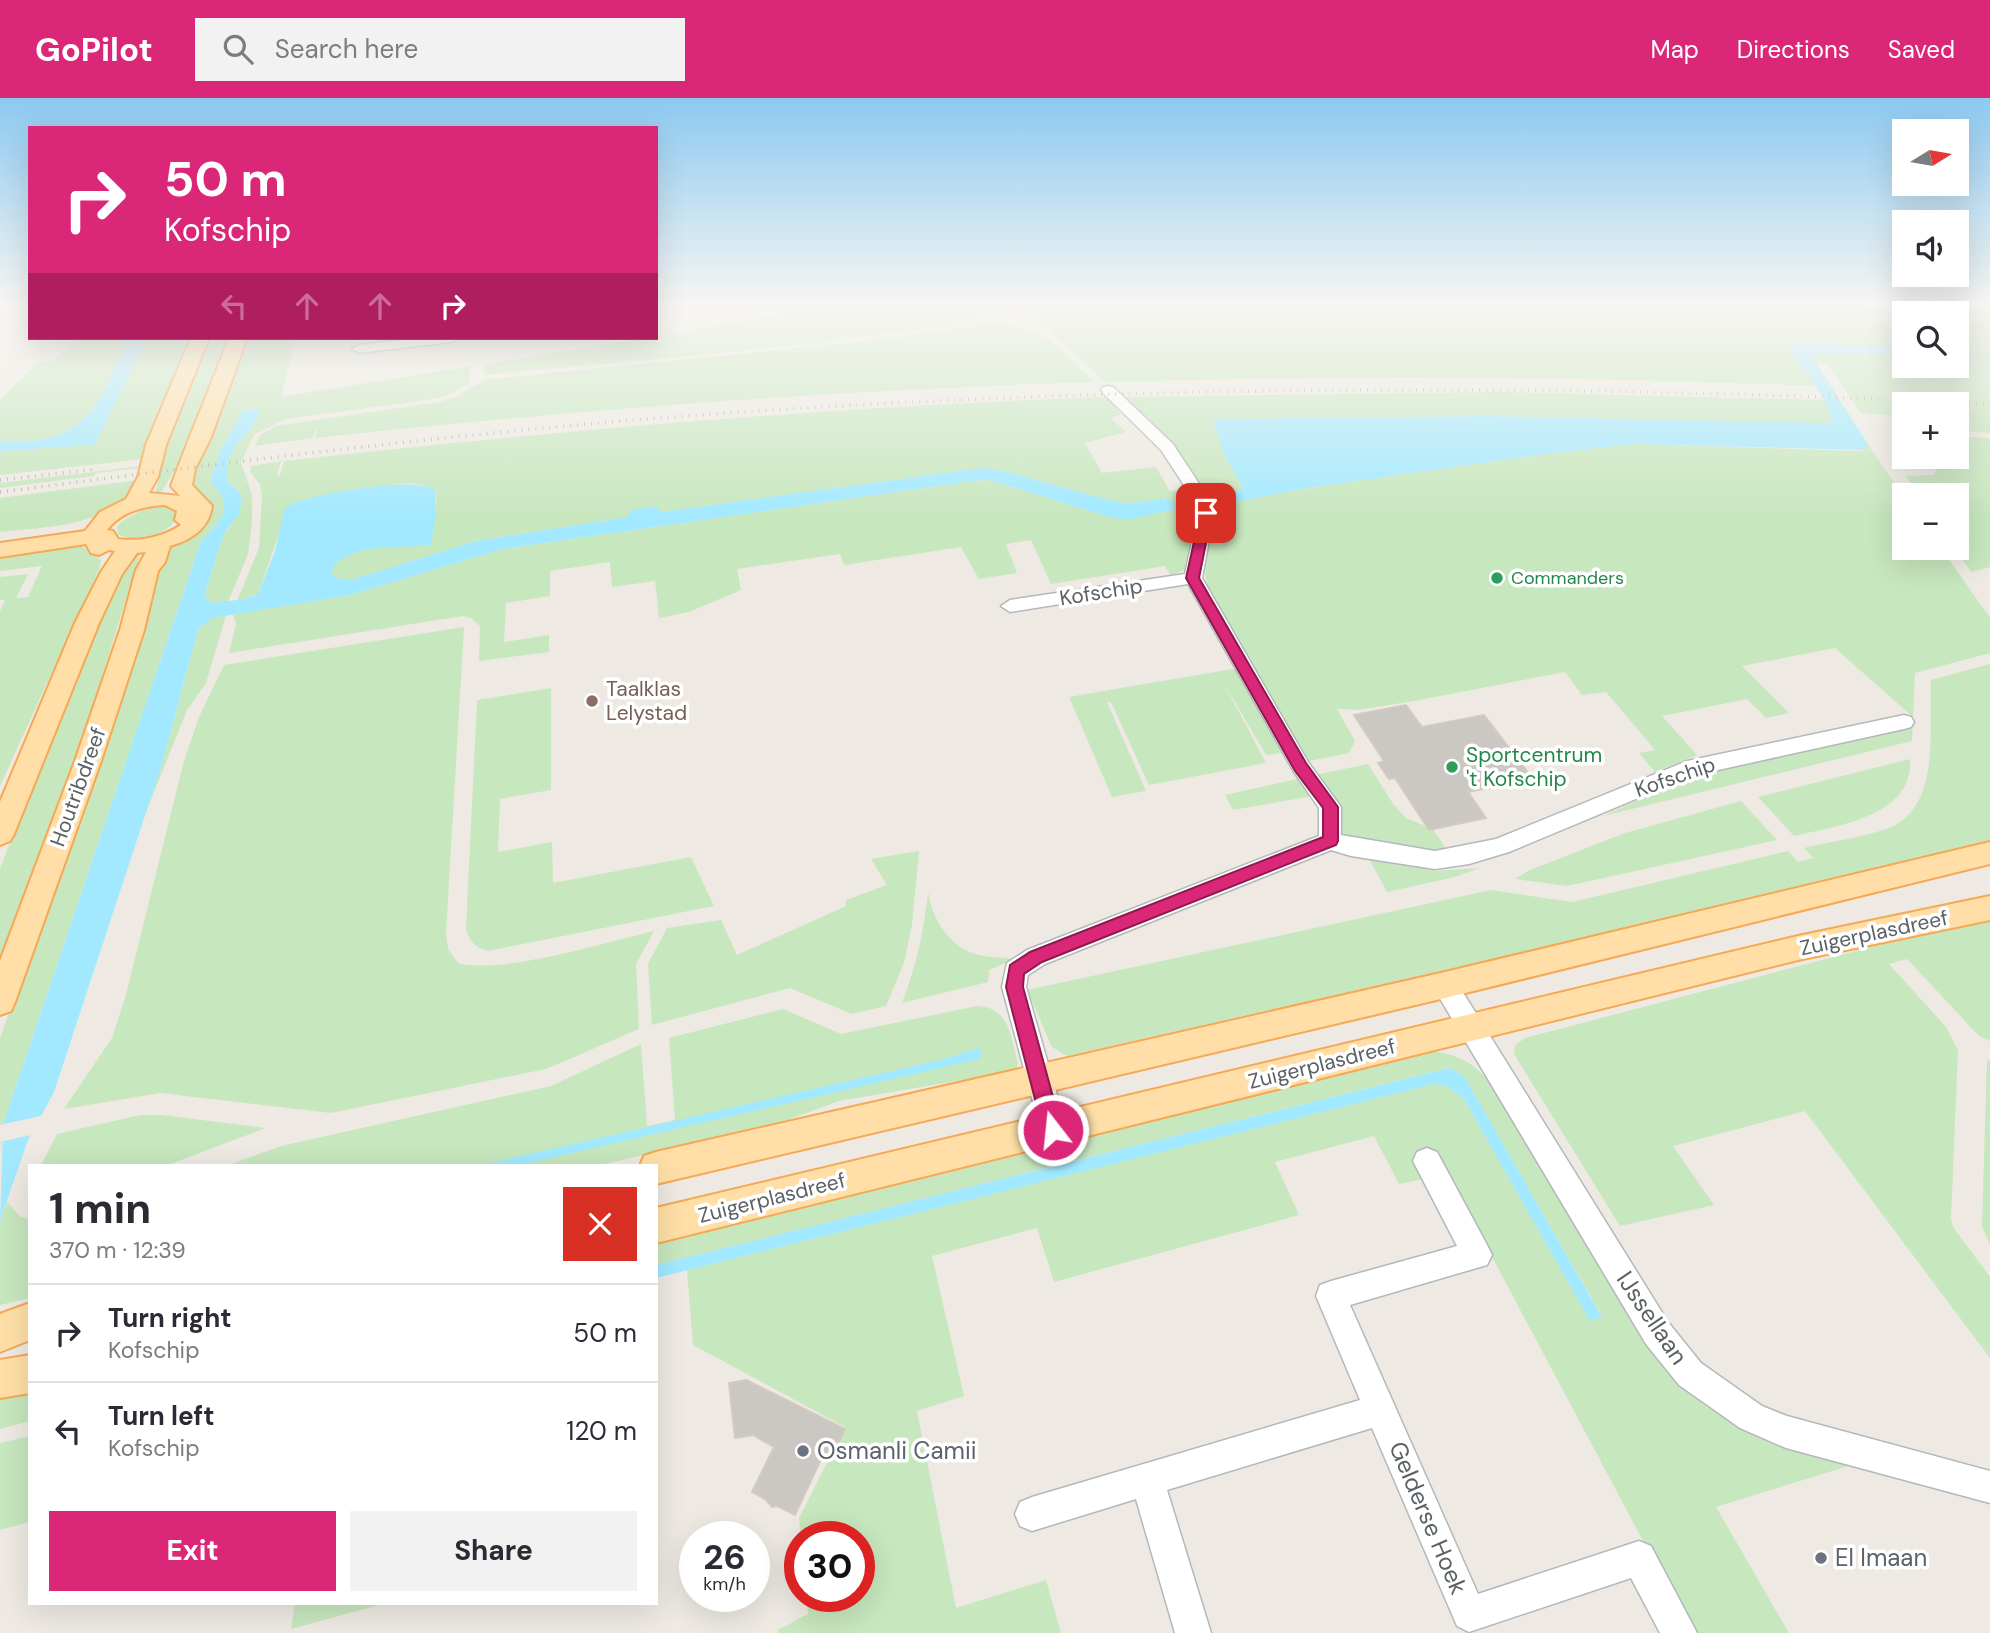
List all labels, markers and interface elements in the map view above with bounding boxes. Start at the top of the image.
search box [195,18,685,81]
text: GoPilot [35,28,153,71]
icon: search [219,30,257,68]
text: Search here [275,32,418,66]
text: Map [1651,34,1699,65]
text: Directions [1737,34,1850,65]
text: Saved [1888,34,1955,65]
north arrow [1892,119,1969,196]
map controls [1892,119,1969,560]
text: 50 m [164,147,287,211]
icon: right [49,154,140,245]
text: Kofschip [164,209,291,251]
button: sound [1892,210,1969,287]
icon: left [215,287,253,325]
icon: ahead [288,287,326,325]
icon: ahead [361,287,399,325]
icon: right [434,287,472,325]
button: search [1892,301,1969,378]
button: + [1892,392,1969,469]
pin [1176,483,1236,543]
button: − [1892,483,1969,560]
icon: arrive [1187,494,1225,532]
place label: Commanders [1511,566,1624,590]
marker: Commanders [1489,570,1505,586]
street label: Kofschip [1058,572,1144,612]
place label: Taalklas Lelystad [606,675,687,727]
marker: Taalklas Lelystad [584,693,600,709]
street label: Houtribdreef [44,724,112,850]
place label: Sportcentrum 't Kofschip [1466,741,1602,793]
street label: Kofschip [1631,750,1719,804]
marker: Sportcentrum 't Kofschip [1444,759,1460,775]
street label: Zuigerplasdreef [1797,904,1951,962]
street label: Zuigerplasdreef [1245,1032,1399,1096]
position arrow [1016,1093,1090,1167]
street label: Zuigerplasdreef [695,1166,849,1230]
text: 1 min [49,1181,151,1236]
button: close [563,1187,637,1261]
text: 370 m · 12:39 [49,1235,186,1265]
street label: IJssellaan [1610,1265,1695,1370]
text: Turn right [108,1301,232,1335]
icon: right [49,1314,87,1352]
text: 50 m [573,1316,637,1350]
text: Kofschip [108,1335,200,1365]
text: Turn left [108,1399,215,1433]
icon: left [49,1412,87,1450]
text: 120 m [566,1414,637,1448]
text: Kofschip [108,1433,200,1463]
place label: Osmanli Camii [817,1435,977,1466]
street label: Gelderse Hoek [1382,1437,1475,1599]
marker: Osmanli Camii [795,1443,811,1459]
button: Exit [49,1511,336,1591]
button: Share [350,1511,637,1591]
speed limit sign: 30 [784,1521,875,1612]
text: 26 [703,1534,746,1580]
place label: El Imaan [1835,1542,1927,1573]
marker: El Imaan [1813,1550,1829,1566]
text: km/h [703,1572,746,1596]

